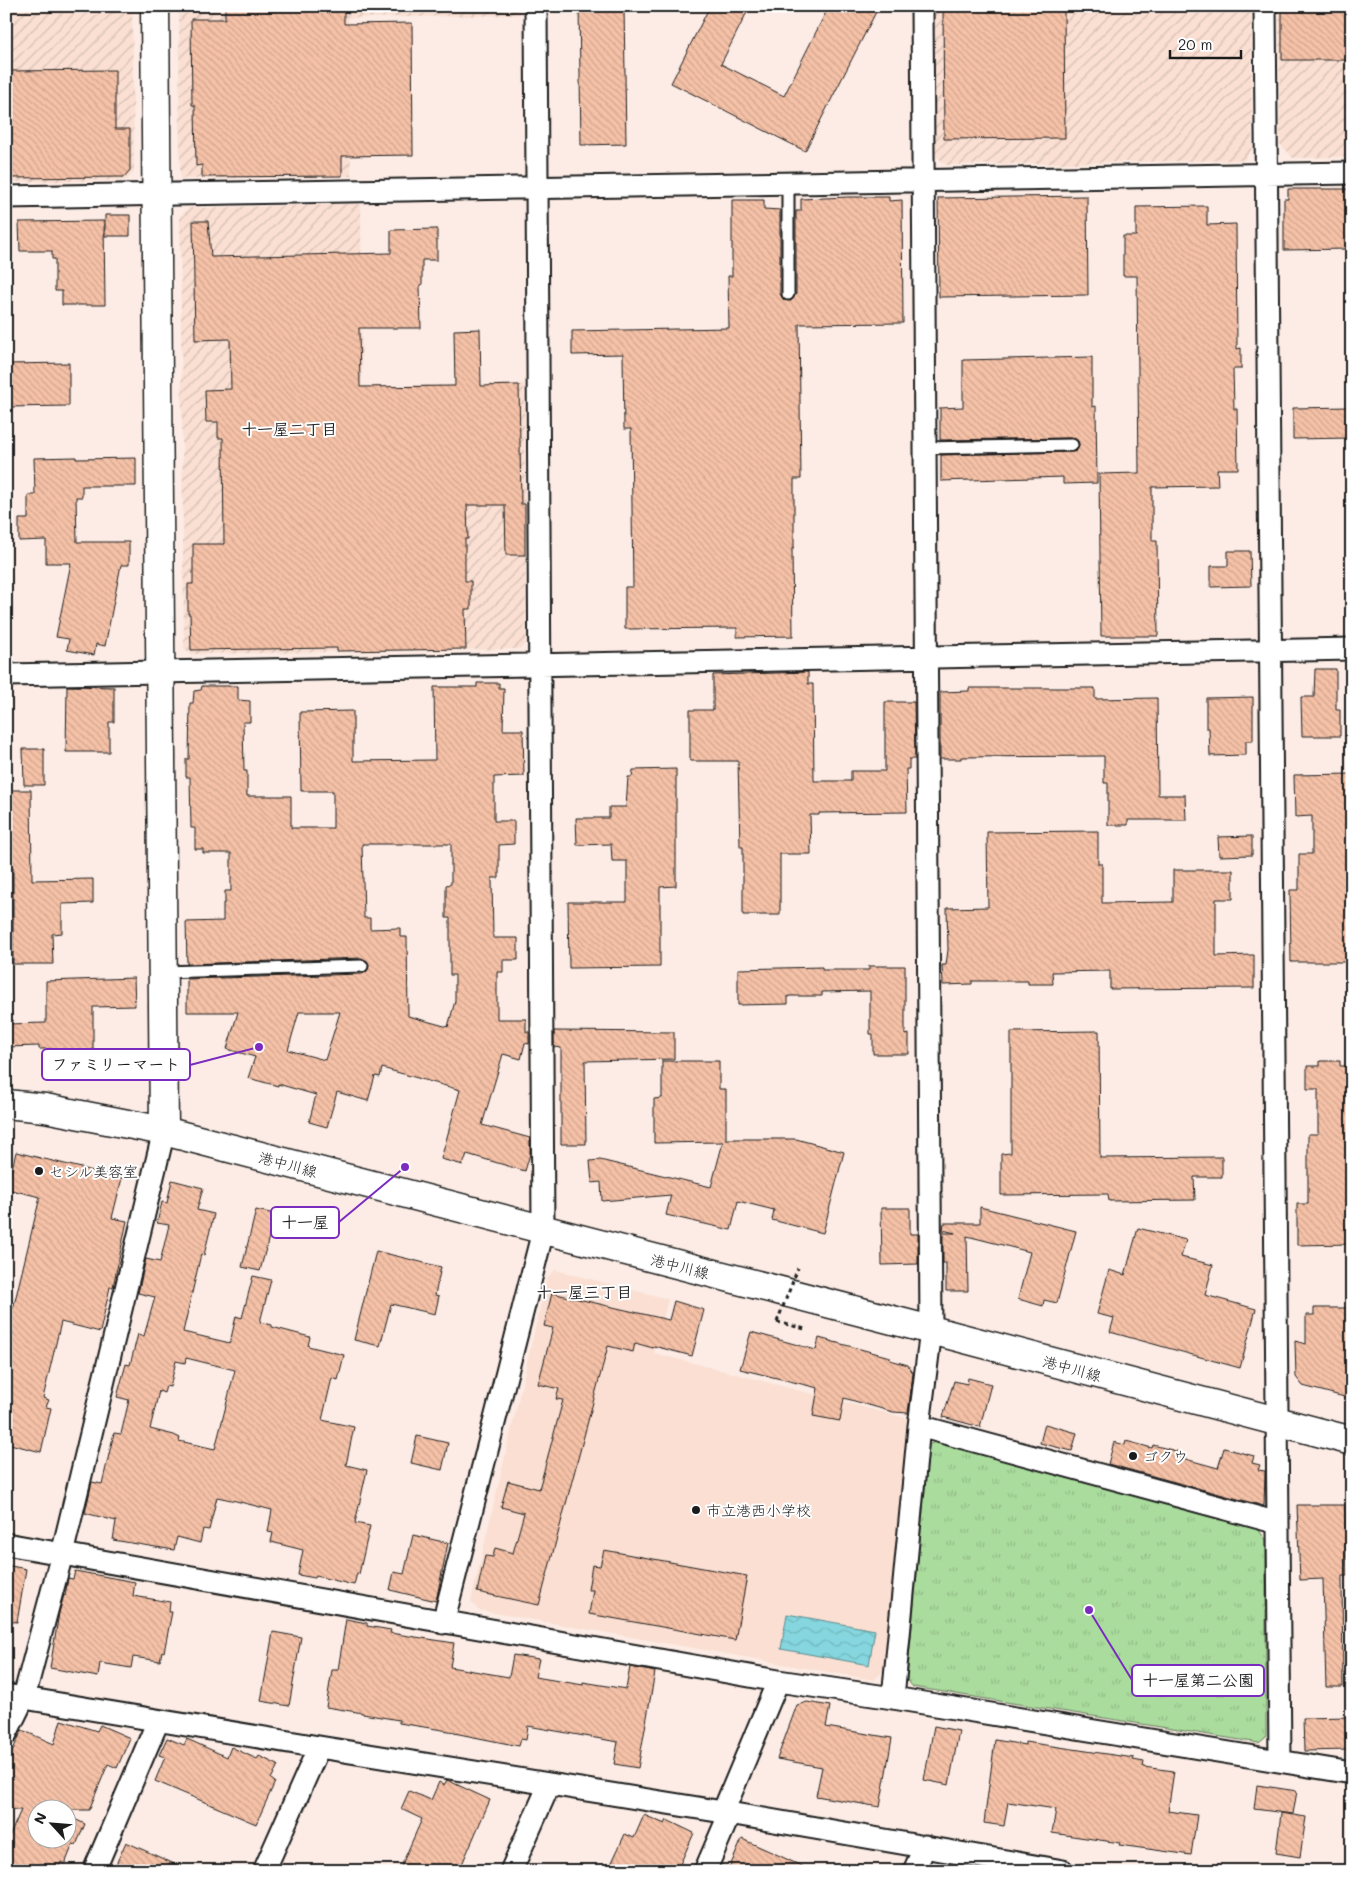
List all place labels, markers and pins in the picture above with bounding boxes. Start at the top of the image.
callout: ファミリーマート [42,1049,190,1080]
place label: セシル美容室 [49,1161,138,1181]
marker: セシル美容室 [33,1165,45,1177]
callout: 十一屋 [271,1207,339,1238]
place label: ゴクウ [1143,1446,1188,1466]
marker: ゴクウ [1127,1450,1139,1462]
place label: 市立港西小学校 [706,1500,811,1520]
marker: 市立港西小学校 [690,1504,702,1516]
callout: 十一屋第二公園 [1132,1665,1264,1696]

